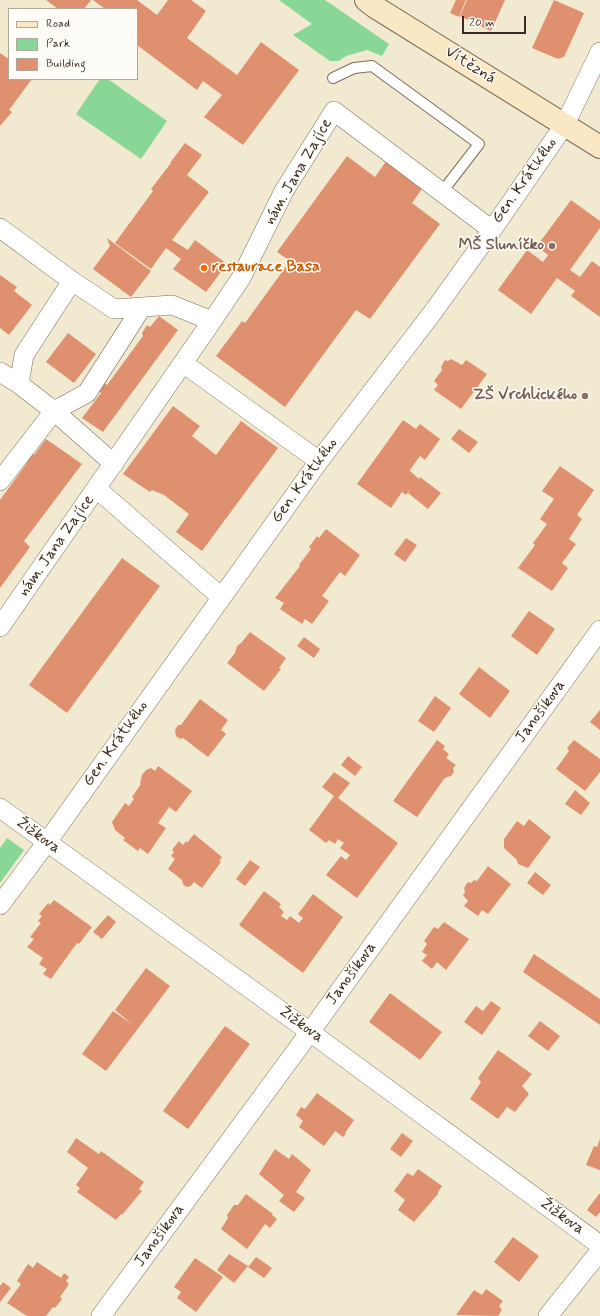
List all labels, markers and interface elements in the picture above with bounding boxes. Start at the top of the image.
legend [8,8,138,80]
scale bar [464,8,528,34]
text: 20 m [469,15,495,31]
text: Road [46,16,70,32]
text: Park [46,36,70,52]
street label: Vítězná [441,43,499,89]
text: Building [46,56,86,72]
street label: nám. Jana Zajíce [261,115,337,229]
street label: Gen. Krátkého [488,134,562,228]
place label: MŠ Sluníčko [459,236,544,256]
marker: MŠ Sluníčko [547,241,557,251]
place label: restaurace Basa [212,258,320,278]
marker: restaurace Basa [199,263,209,273]
place label: ZŠ Vrchlického [473,386,577,406]
marker: ZŠ Vrchlického [580,391,590,401]
street label: Gen. Krátkého [268,435,342,527]
street label: nám. Jana Zajíce [15,492,99,600]
street label: Janošíkova [512,677,570,747]
street label: Gen. Krátkého [79,697,153,791]
street label: Žižkova [12,814,64,858]
street label: Janošíkova [323,939,381,1009]
street label: Žižkova [275,1003,327,1047]
street label: Žižkova [536,1195,588,1239]
street label: Janošíkova [131,1201,189,1271]

